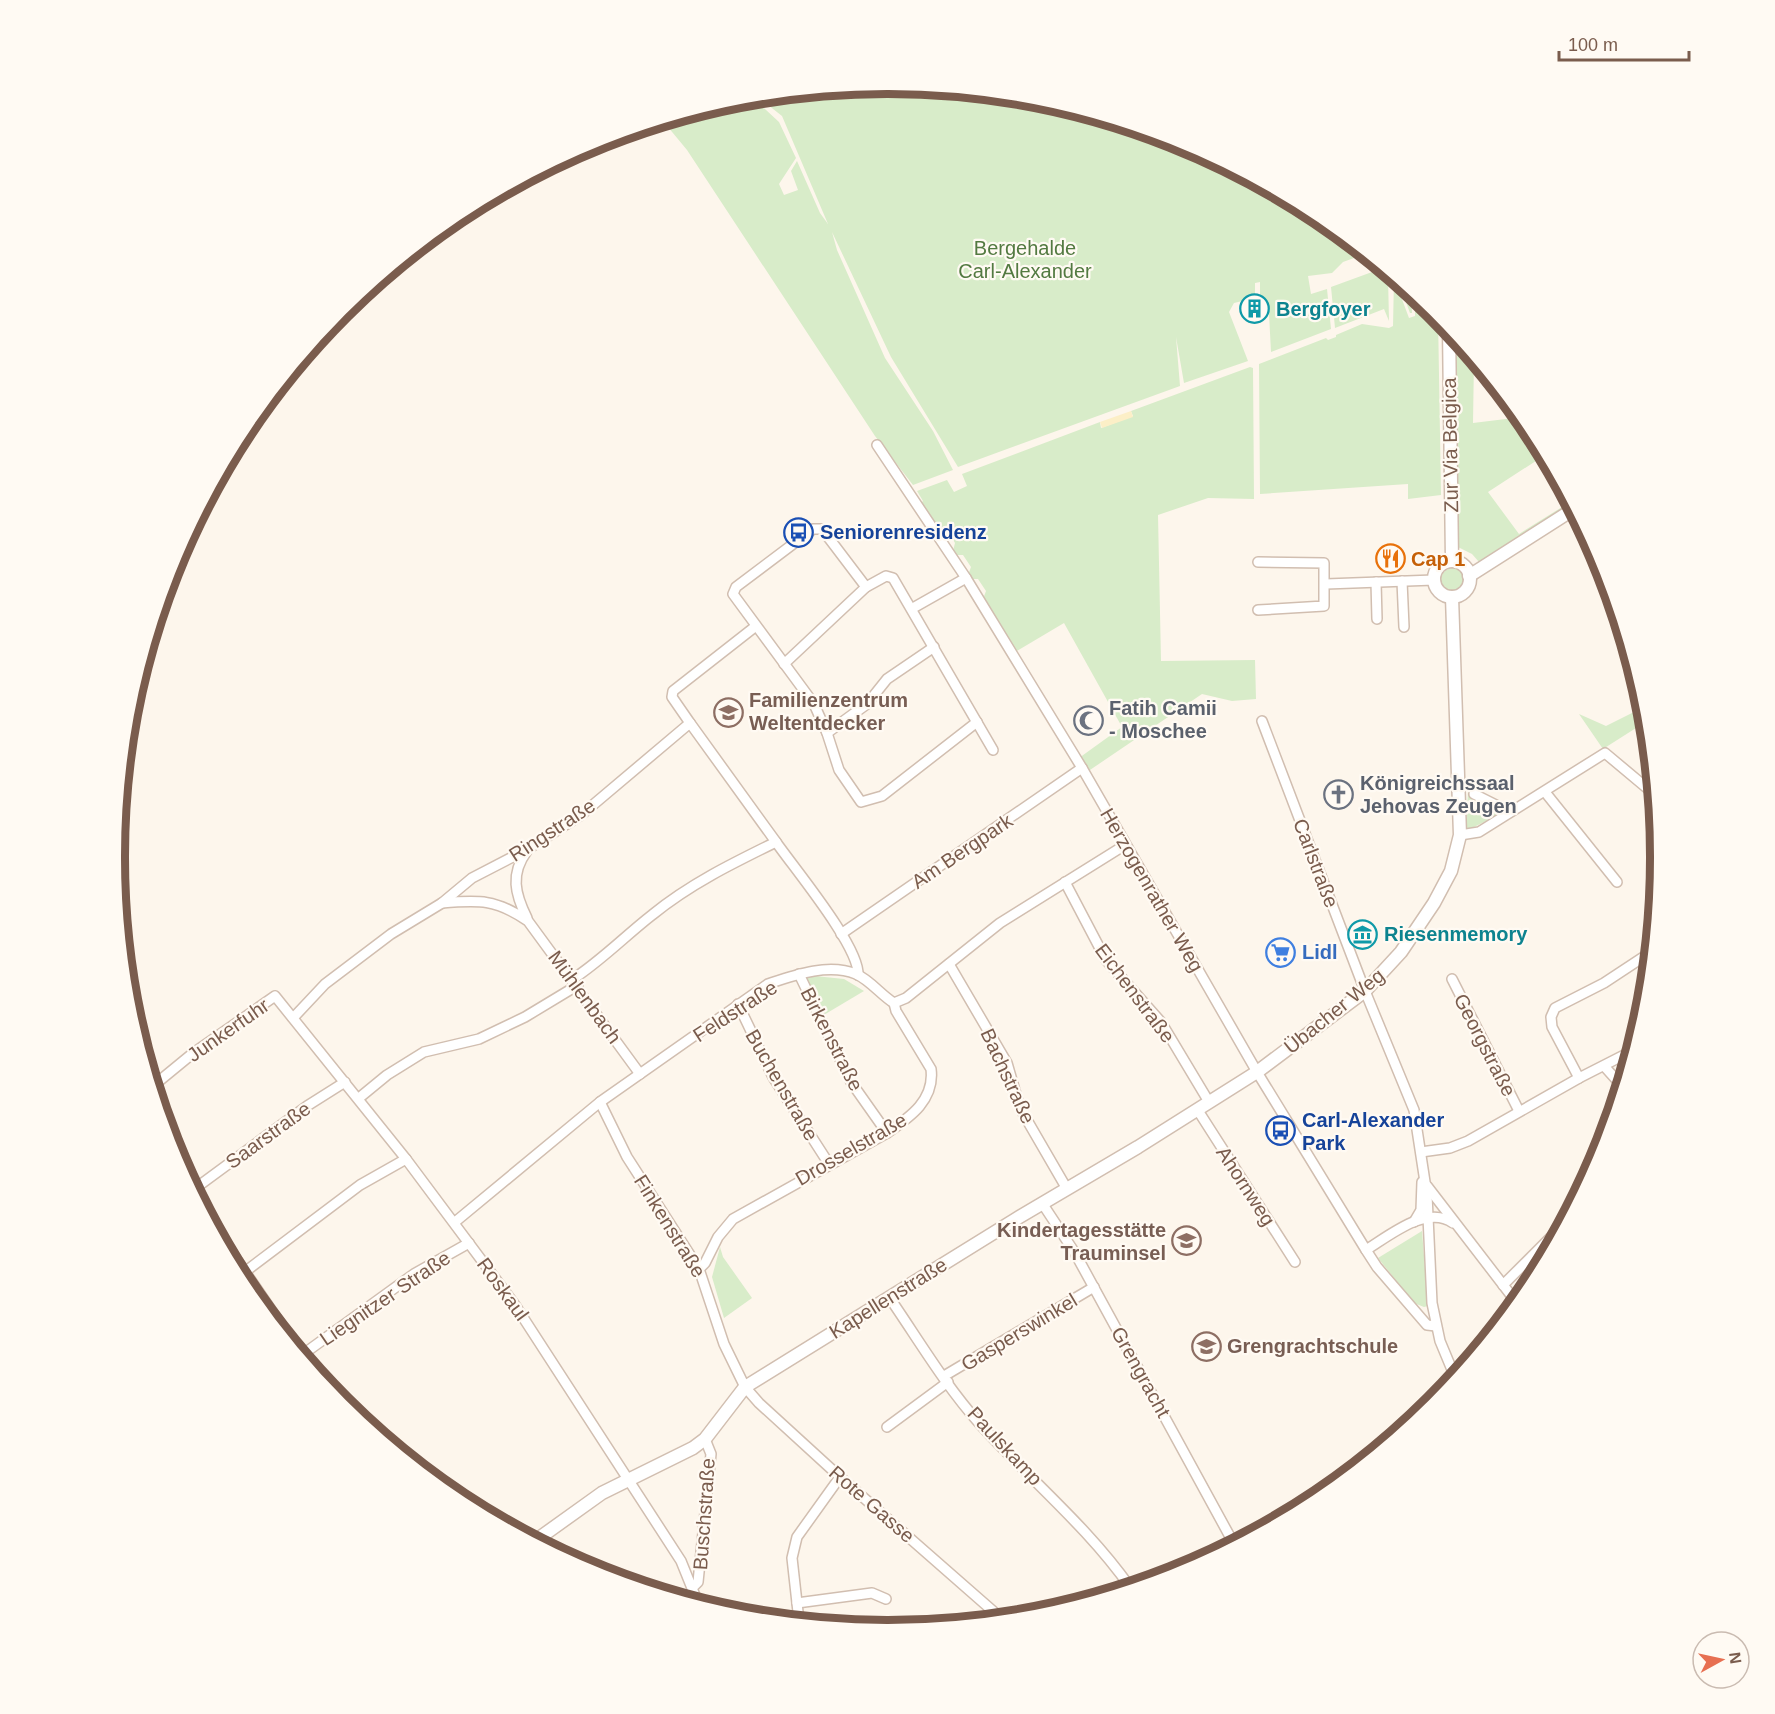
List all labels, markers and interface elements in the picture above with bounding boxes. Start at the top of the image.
scale bar [1559,24,1690,62]
text: 100 m [1568,35,1618,55]
park label: Bergehalde Carl-Alexander [958,237,1092,282]
building icon: Bergfoyer [1239,293,1271,325]
place label: Bergfoyer [1276,298,1371,320]
street label: Zur Via Belgica [1438,376,1462,513]
bus stop icon: Seniorenresidenz [783,516,815,548]
place label: Seniorenresidenz [820,521,987,543]
restaurant icon: Cap 1 [1374,543,1406,575]
place label: Cap 1 [1411,548,1465,570]
place label: Familienzentrum Weltentdecker [749,689,908,734]
school or university icon: Familienzentrum Weltentdecker [712,696,744,728]
place label: Fatih Camii - Moschee [1109,697,1217,742]
mosque icon: Fatih Camii - Moschee [1072,704,1104,736]
place label: Königreichssaal Jehovas Zeugen [1360,772,1517,817]
church icon: Königreichssaal Jehovas Zeugen [1323,778,1355,810]
street label: Ringstraße [505,794,599,866]
street label: Herzogenrather Weg [1096,804,1208,976]
street label: Am Bergpark [907,809,1017,893]
street label: Carlstraße [1289,815,1343,911]
museum icon: Riesenmemory [1347,918,1379,950]
place label: Riesenmemory [1384,923,1528,945]
supermarket icon: Lidl [1265,936,1297,968]
street label: Eichenstraße [1091,939,1179,1047]
place label: Lidl [1302,941,1338,963]
street label: Mühlenbach [544,946,626,1048]
street label: Übacher Weg [1280,964,1388,1058]
street label: Feldstraße [689,976,781,1046]
street label: Birkenstraße [796,983,868,1095]
street label: Georgstraße [1450,990,1520,1100]
street label: Junkerfuhr [183,994,273,1066]
street label: Bachstraße [976,1025,1040,1127]
street label: Buchenstraße [741,1026,823,1144]
street label: Saarstraße [222,1097,314,1173]
street label: Drosselstraße [792,1108,910,1190]
place label: Carl-Alexander Park [1302,1109,1444,1154]
bus stop icon: Carl-Alexander Park [1265,1115,1297,1147]
street label: Ahornweg [1212,1142,1280,1230]
street label: Finkenstraße [630,1171,710,1281]
place label: Kindertagesstätte Trauminsel [997,1219,1166,1264]
school or university icon: Kindertagesstätte Trauminsel [1171,1225,1203,1257]
street label: Liegnitzer Straße [316,1246,454,1350]
street label: Roskaul [473,1253,533,1325]
street label: Kapellenstraße [825,1253,951,1343]
street label: Gasperswinkel [957,1289,1081,1375]
street label: Grengracht [1107,1323,1175,1421]
school or university icon: Grengrachtschule [1190,1330,1222,1362]
place label: Grengrachtschule [1227,1335,1398,1357]
street label: Paulskamp [963,1402,1047,1490]
street label: Buschstraße [689,1457,719,1571]
street label: Rote Gasse [825,1461,919,1547]
north arrow [1691,1630,1751,1690]
text: N [1726,1651,1745,1665]

